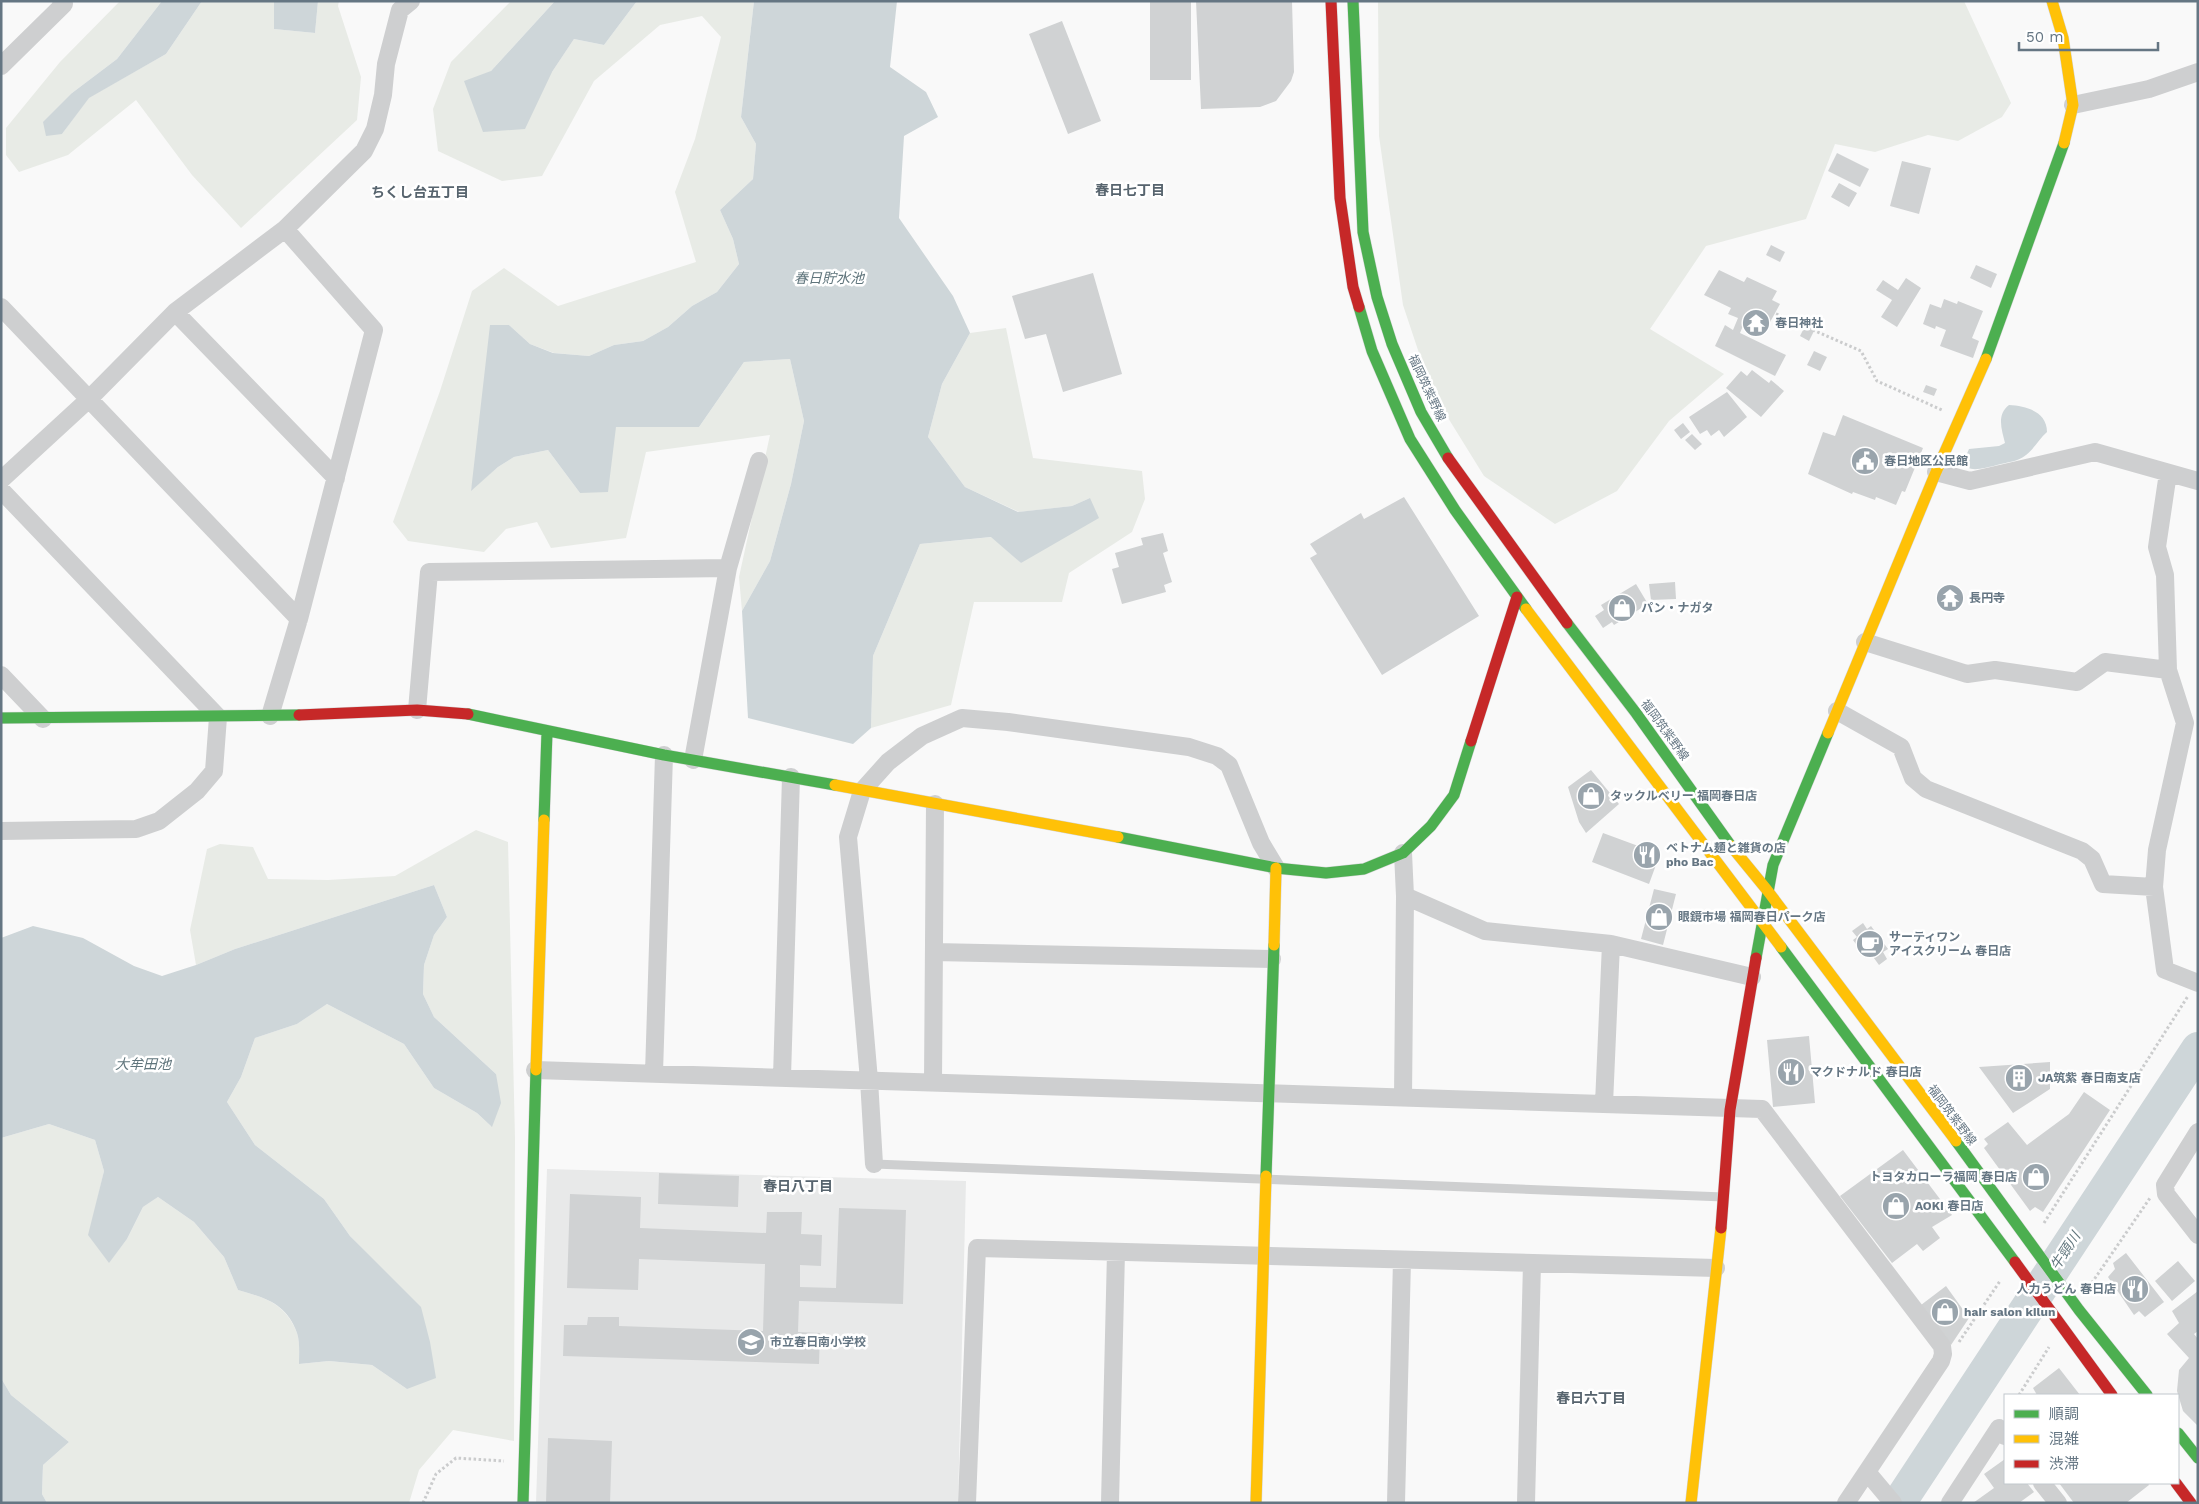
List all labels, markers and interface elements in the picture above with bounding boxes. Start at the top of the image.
scale bar [2019,20,2158,52]
text: 50 m [2026,28,2063,46]
district label: 春日七丁目 [1095,182,1165,198]
district label: ちくし台五丁目 [371,184,469,200]
water label: 春日貯水池 [794,270,866,286]
temple icon: 春日神社 [1741,308,1771,338]
place label: 春日神社 [1775,316,1823,330]
street label: 福岡筑紫野線 [1405,352,1449,424]
public building icon: 春日地区公民館 [1850,446,1880,476]
place label: 春日地区公民館 [1884,454,1968,468]
temple icon: 長円寺 [1935,583,1965,613]
place label: 長円寺 [1969,591,2005,605]
shop icon: パン・ナガタ [1607,593,1637,623]
place label: パン・ナガタ [1641,601,1714,615]
street label: 福岡筑紫野線 [1638,697,1692,763]
shop icon: タックルベリー 福岡春日店 [1576,781,1606,811]
place label: タックルベリー 福岡春日店 [1610,789,1757,803]
restaurant icon: ベトナム麺と雑貨の店 pho Bac [1632,840,1662,870]
place label: ベトナム麺と雑貨の店 pho Bac [1666,841,1786,869]
shop icon: 眼鏡市場 福岡春日パーク店 [1644,902,1674,932]
place label: 眼鏡市場 福岡春日パーク店 [1678,910,1825,924]
cafe icon: サーティワン アイスクリーム 春日店 [1855,929,1885,959]
place label: サーティワン アイスクリーム 春日店 [1889,930,2011,958]
water label: 大牟田池 [115,1056,173,1072]
restaurant icon: マクドナルド 春日店 [1776,1057,1806,1087]
building icon: JA筑紫 春日南支店 [2004,1063,2034,1093]
place label: マクドナルド 春日店 [1810,1065,1921,1079]
place label: JA筑紫 春日南支店 [2038,1071,2141,1085]
street label: 福岡筑紫野線 [1925,1082,1979,1148]
shop icon: トヨタカローラ福岡 春日店 [2021,1162,2051,1192]
place label: トヨタカローラ福岡 春日店 [1870,1170,2017,1184]
district label: 春日八丁目 [763,1178,833,1194]
shop icon: AOKI 春日店 [1881,1191,1911,1221]
place label: AOKI 春日店 [1915,1199,1983,1213]
water label: 牛頸川 [2047,1227,2084,1273]
restaurant icon: 人力うどん 春日店 [2120,1274,2150,1304]
place label: 人力うどん 春日店 [2017,1282,2116,1296]
shop icon: hair salon kilun [1930,1297,1960,1327]
place label: hair salon kilun [1964,1305,2055,1319]
school or university icon: 市立春日南小学校 [736,1327,766,1357]
place label: 市立春日南小学校 [770,1335,866,1349]
district label: 春日六丁目 [1556,1390,1626,1406]
legend [2004,1394,2179,1484]
text: 順調 [2049,1405,2079,1423]
text: 混雑 [2049,1430,2079,1448]
text: 渋滞 [2049,1455,2079,1473]

